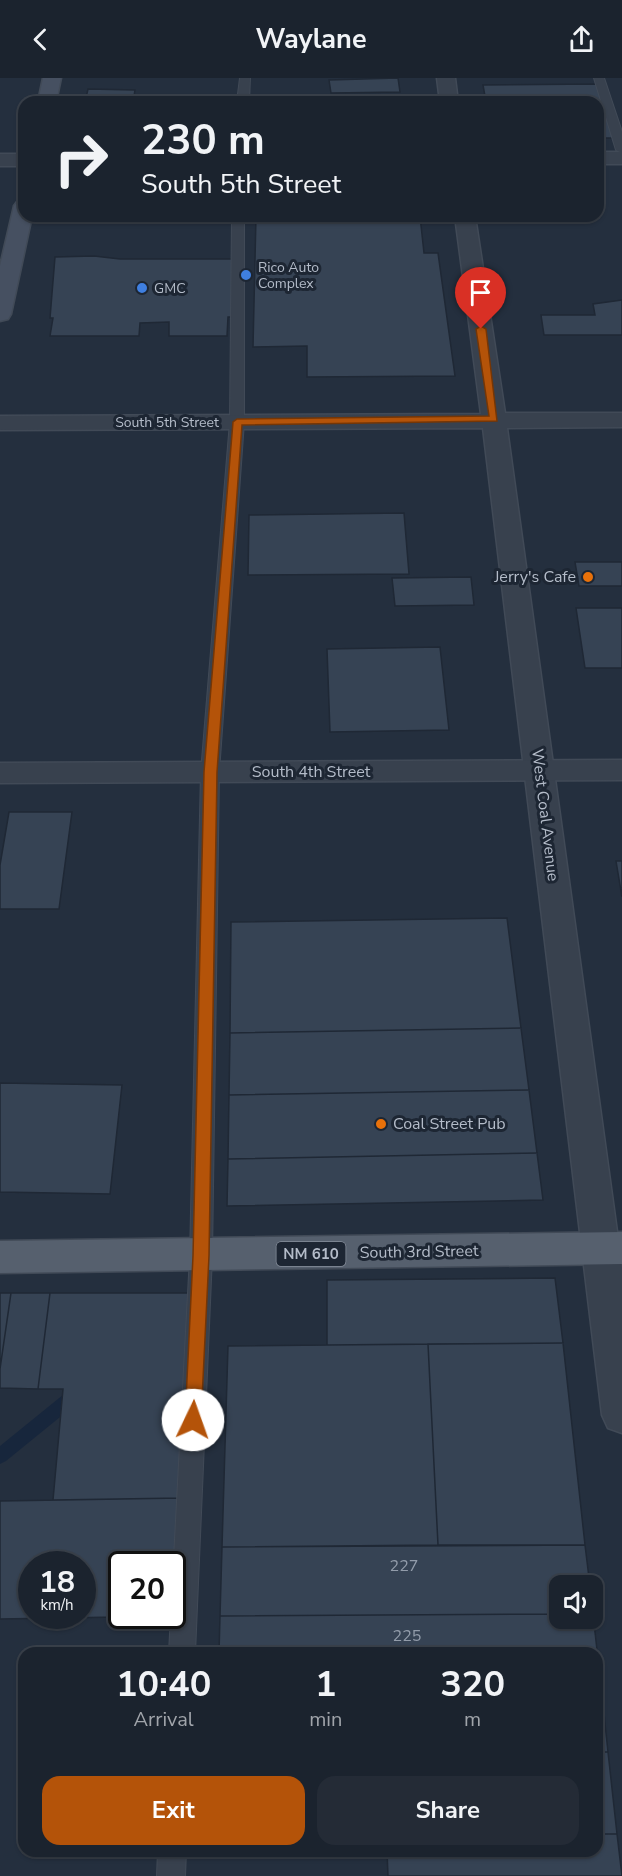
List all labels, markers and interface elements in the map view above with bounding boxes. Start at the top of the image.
text: Waylane [255,21,367,58]
icon: back [24,23,57,56]
icon: share [565,23,598,56]
text: 230 m [141,112,265,169]
icon: right [42,120,120,198]
text: South 5th Street [141,166,341,203]
place label: Rico Auto Complex [258,258,319,293]
pin [455,267,506,329]
marker: Rico Auto Complex [239,268,253,282]
icon: arrive [464,276,497,309]
place label: GMC [154,279,186,298]
marker: GMC [135,281,149,295]
street label: South 5th Street [115,413,219,432]
place label: Jerry's Cafe [493,566,576,588]
marker: Jerry's Cafe [581,570,595,584]
street label: West Coal Avenue [526,747,564,883]
street label: South 4th Street [252,761,371,783]
place label: Coal Street Pub [393,1113,506,1135]
marker: Coal Street Pub [374,1117,388,1131]
street label: South 3rd Street [359,1240,479,1264]
road number: NM 610 [276,1242,346,1266]
position arrow [161,1388,225,1452]
speed limit sign: 20 [108,1551,186,1629]
house number: 227 [390,1555,418,1577]
text: 18 [39,1562,75,1603]
map controls [549,1575,603,1629]
button: sound [549,1575,603,1629]
text: km/h [40,1595,74,1615]
house number: 225 [393,1625,421,1647]
text: 10:40 [116,1660,211,1709]
text: 1 [315,1660,337,1709]
text: 320 [440,1660,505,1709]
text: Arrival [134,1706,194,1733]
text: min [309,1706,342,1733]
text: m [464,1706,481,1733]
button: Exit [42,1776,305,1845]
button: Share [317,1776,579,1845]

